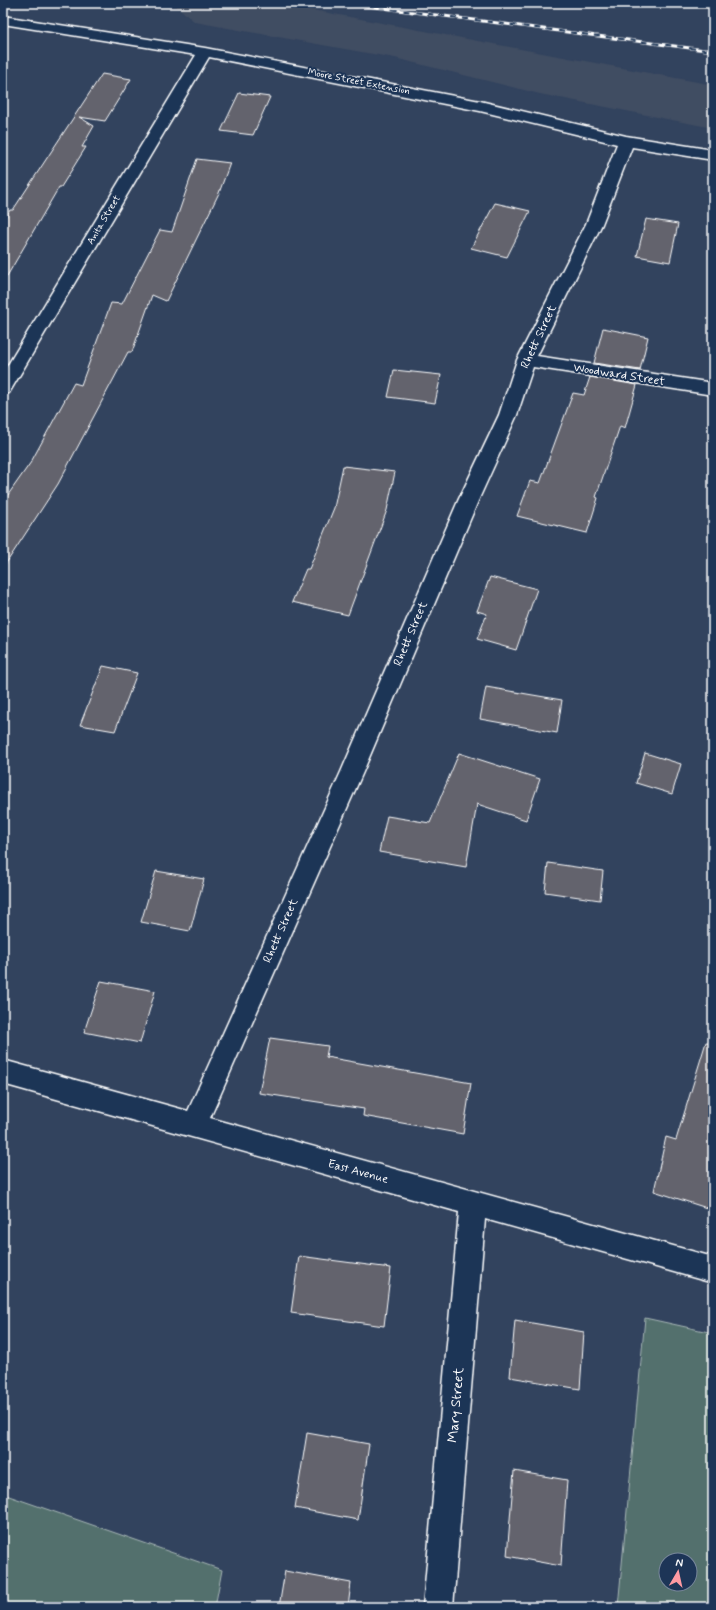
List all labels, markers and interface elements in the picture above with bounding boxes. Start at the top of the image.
street label: Moore Street Extension [307,66,411,98]
street label: Anita Street [84,193,124,247]
street label: Rhett Street [517,303,561,371]
street label: Woodward Street [572,360,666,390]
street label: Rhett Street [390,599,432,669]
street label: Rhett Street [260,896,302,966]
street label: East Avenue [326,1156,390,1188]
street label: Mary Street [444,1366,468,1443]
north arrow [658,1552,698,1592]
text: N [675,1556,684,1571]

